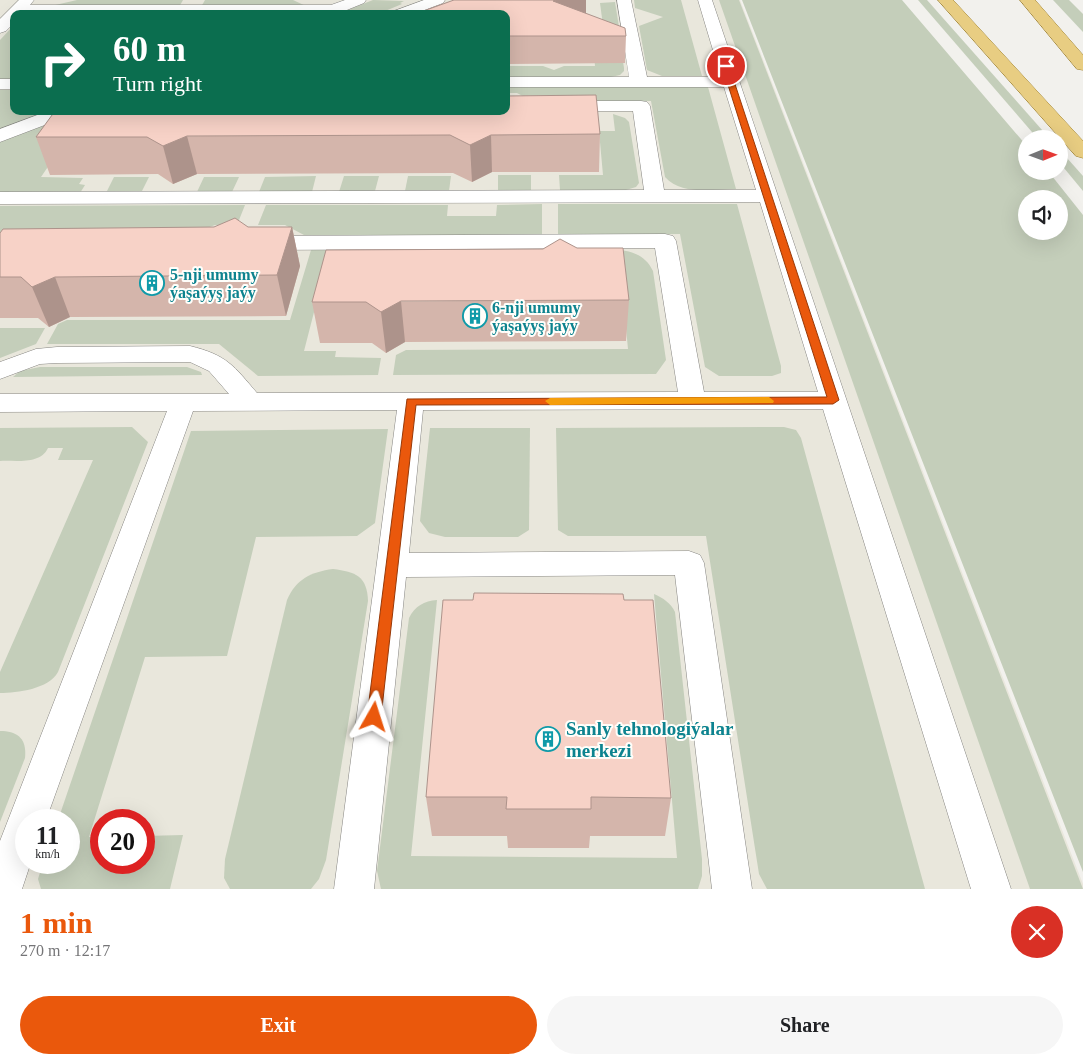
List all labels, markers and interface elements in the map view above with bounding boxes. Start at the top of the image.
icon: right [30,30,95,95]
text: 60 m [113,30,186,69]
pin [705,45,747,87]
icon: arrive [712,52,740,80]
text: Turn right [113,71,202,96]
north arrow [1018,130,1068,180]
map controls [1018,130,1068,240]
button: sound [1018,190,1068,240]
place label: 5-nji umumy ýaşaýyş jaýy [170,266,258,302]
building icon: 5-nji umumy ýaşaýyş jaýy [139,270,165,296]
place label: 6-nji umumy ýaşaýyş jaýy [492,299,580,335]
building icon: 6-nji umumy ýaşaýyş jaýy [462,303,488,329]
position arrow [347,690,399,742]
place label: Sanly tehnologiýalar merkezi [566,718,734,761]
building icon: Sanly tehnologiýalar merkezi [535,726,561,752]
speed limit sign: 20 [90,809,155,874]
text: 11 [36,822,59,849]
text: km/h [35,847,60,861]
text: 1 min [20,906,93,939]
button: close [1011,906,1063,958]
text: 270 m · 12:17 [20,942,110,959]
button: Exit [20,996,537,1054]
button: Share [547,996,1063,1054]

